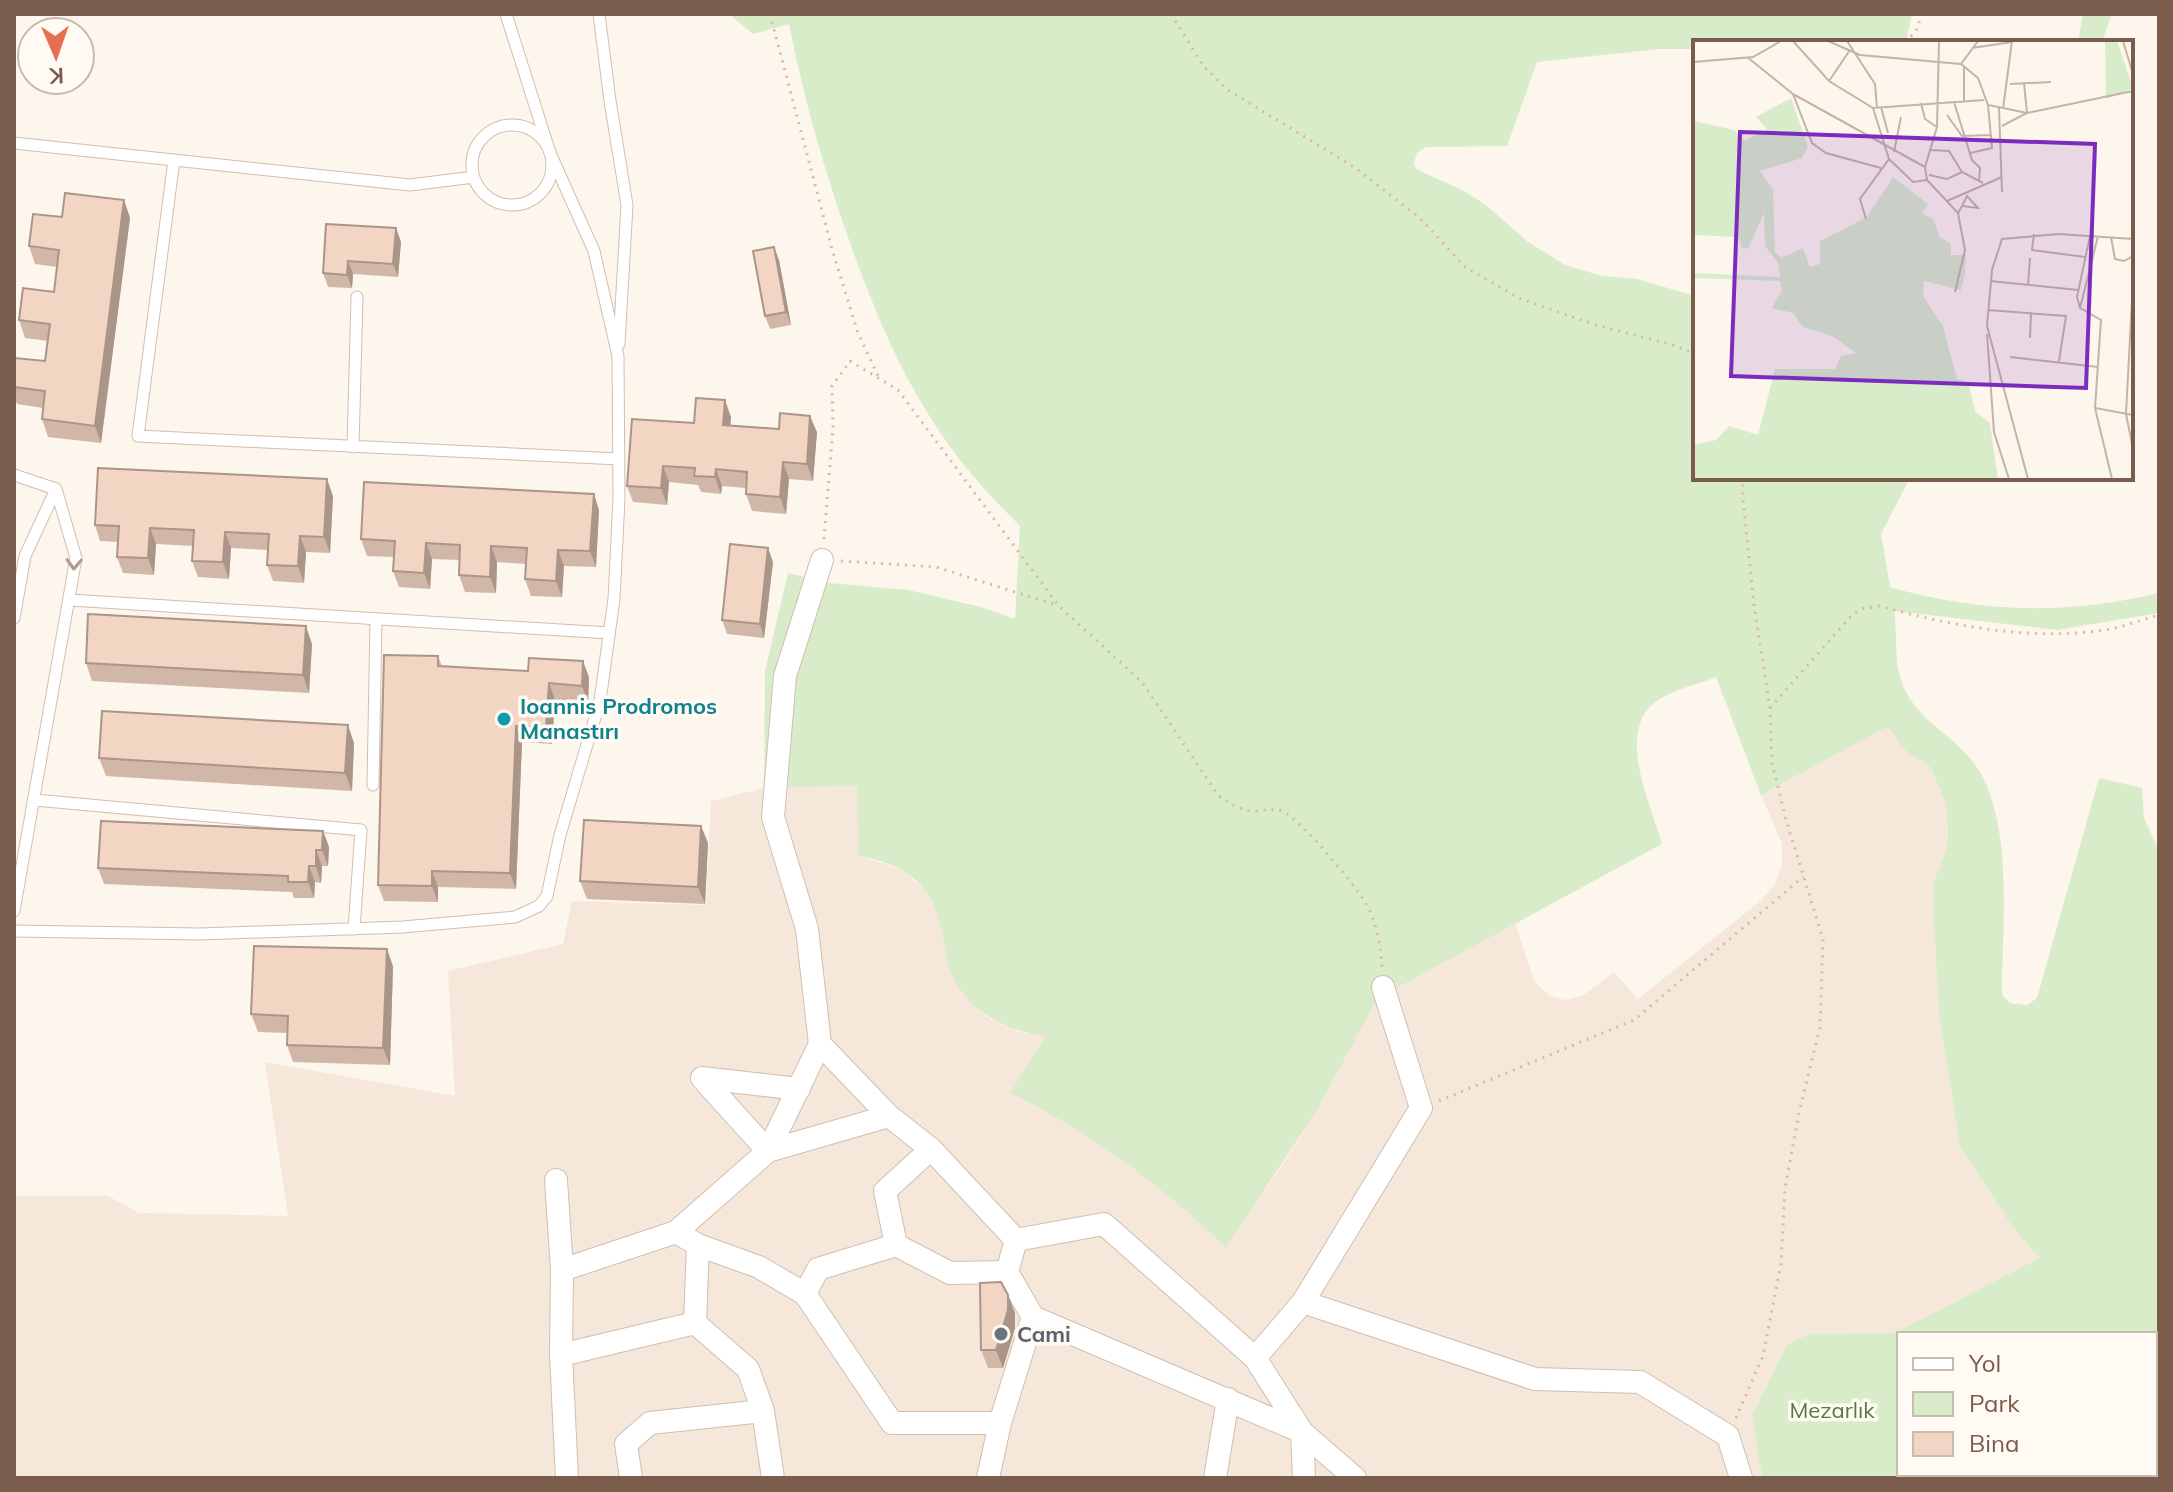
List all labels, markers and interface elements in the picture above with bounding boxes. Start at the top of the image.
north arrow [16,16,96,96]
inset map [1693,40,2133,480]
text: K [48,62,65,90]
one-way arrow [65,558,82,571]
place label: Ioannis Prodromos Manastırı [520,692,717,745]
marker: Ioannis Prodromos Manastırı [495,710,513,728]
place label: Cami [1017,1320,1071,1348]
marker: Cami [992,1325,1010,1343]
legend [1897,1332,2157,1476]
text: Yol [1968,1348,2001,1378]
text: Park [1969,1388,2020,1418]
park label: Mezarlık [1789,1396,1875,1424]
text: Bina [1969,1428,2020,1458]

